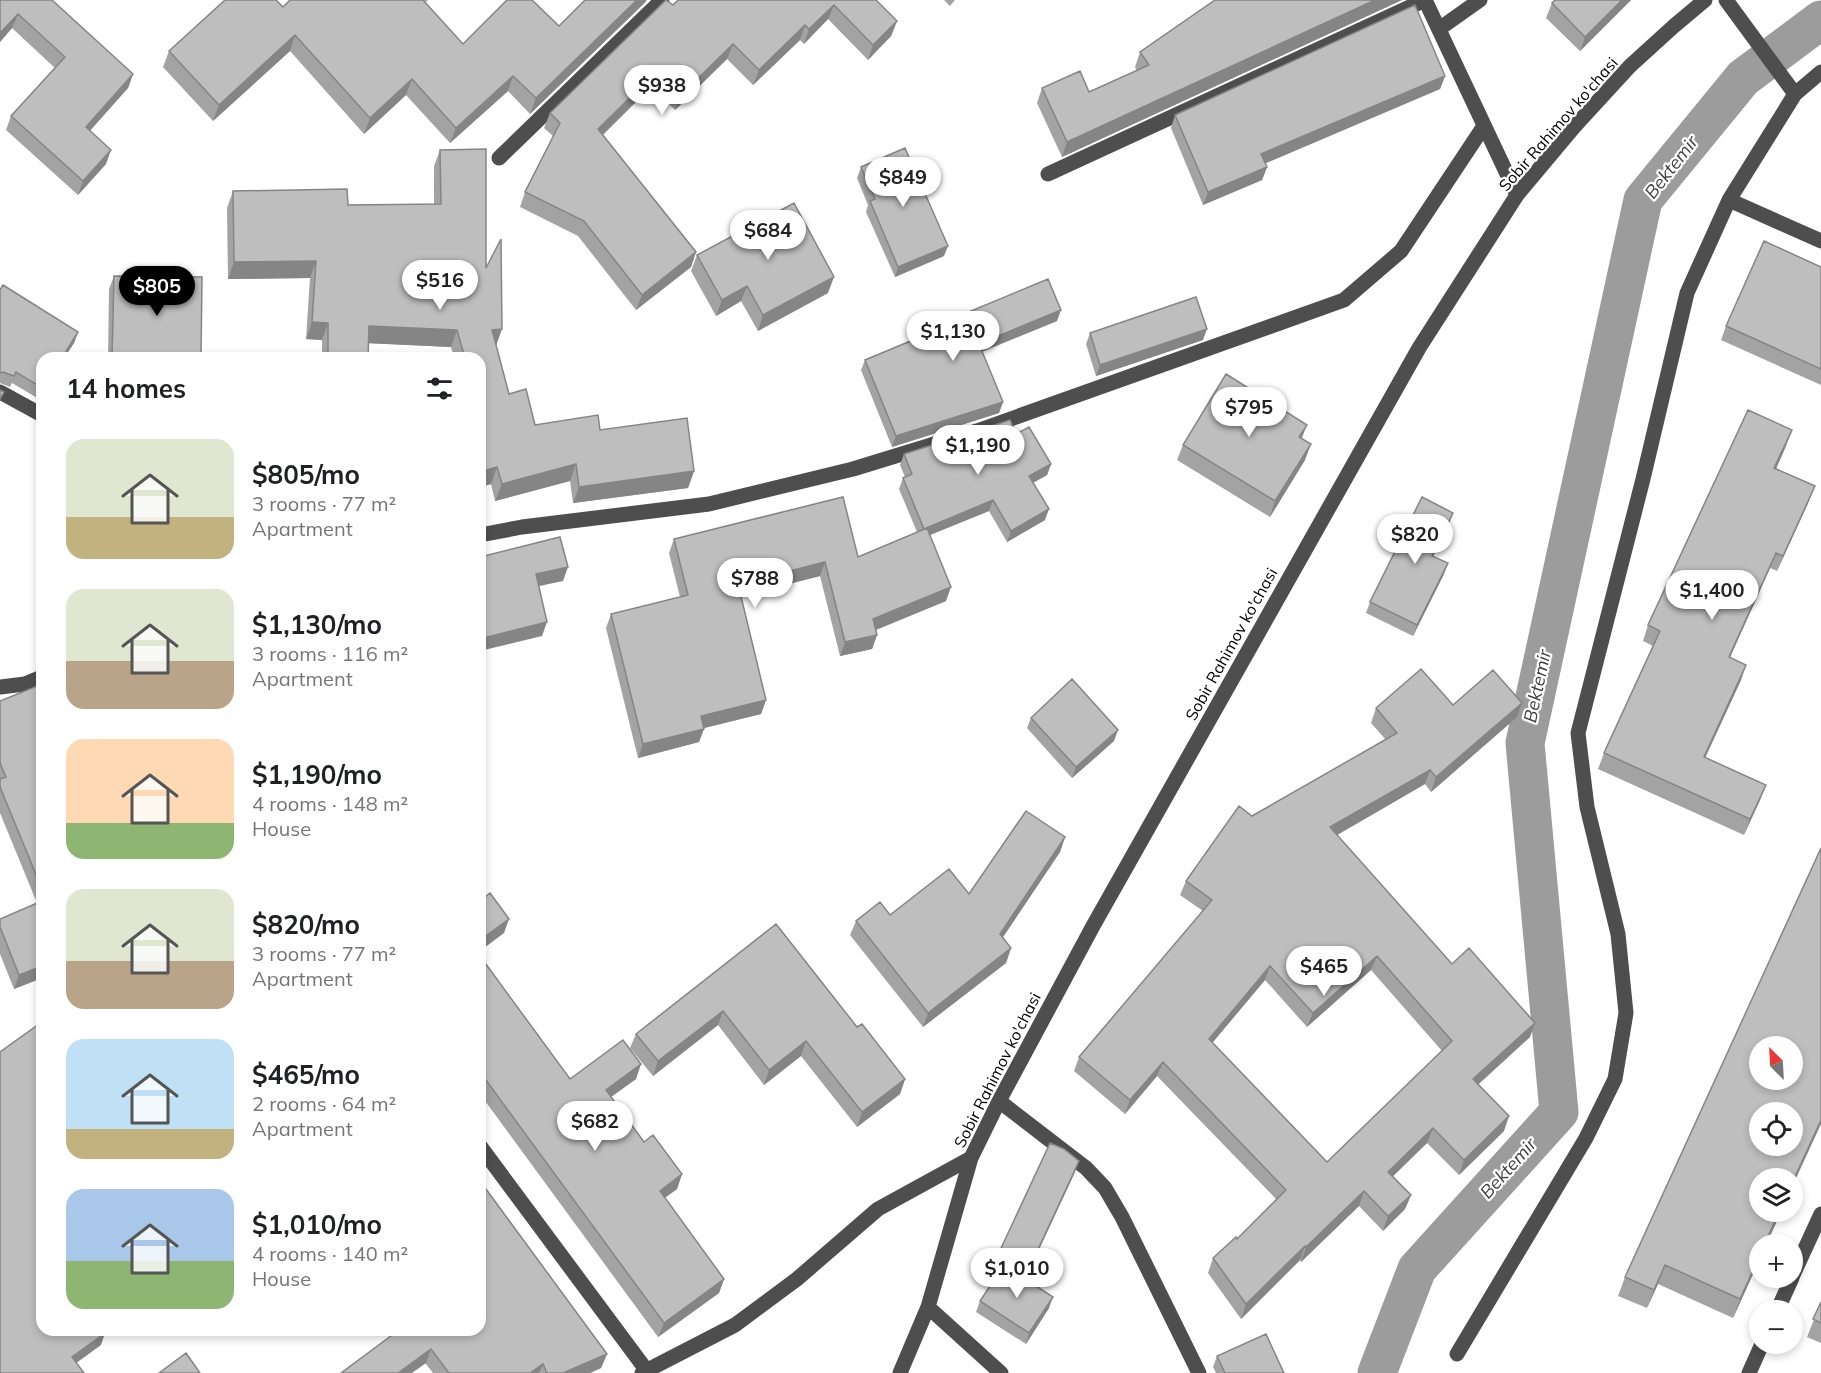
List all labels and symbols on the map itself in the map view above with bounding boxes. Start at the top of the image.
street label: Sobir Rahimov ko'chasi [1494,53,1622,195]
pin: $938 [626,65,698,116]
water label: Bektemir [1639,130,1704,203]
pin: $849 [867,157,939,208]
pin: $684 [732,210,804,261]
pin: $516 [404,260,476,311]
pin: $805 [121,266,193,317]
pin: $1,130 [904,311,1002,362]
pin: $795 [1213,387,1285,438]
pin: $1,190 [929,425,1027,476]
pin: $820 [1379,514,1451,565]
pin: $788 [719,558,791,609]
street label: Sobir Rahimov ko'chasi [1181,564,1281,724]
pin: $1,400 [1663,570,1761,621]
water label: Bektemir [1518,646,1556,724]
pin: $465 [1288,946,1360,997]
street label: Sobir Rahimov ko'chasi [949,989,1045,1151]
north arrow [1749,1036,1803,1090]
pin: $682 [559,1101,631,1152]
water label: Bektemir [1475,1132,1542,1203]
pin: $1,010 [968,1248,1066,1299]

